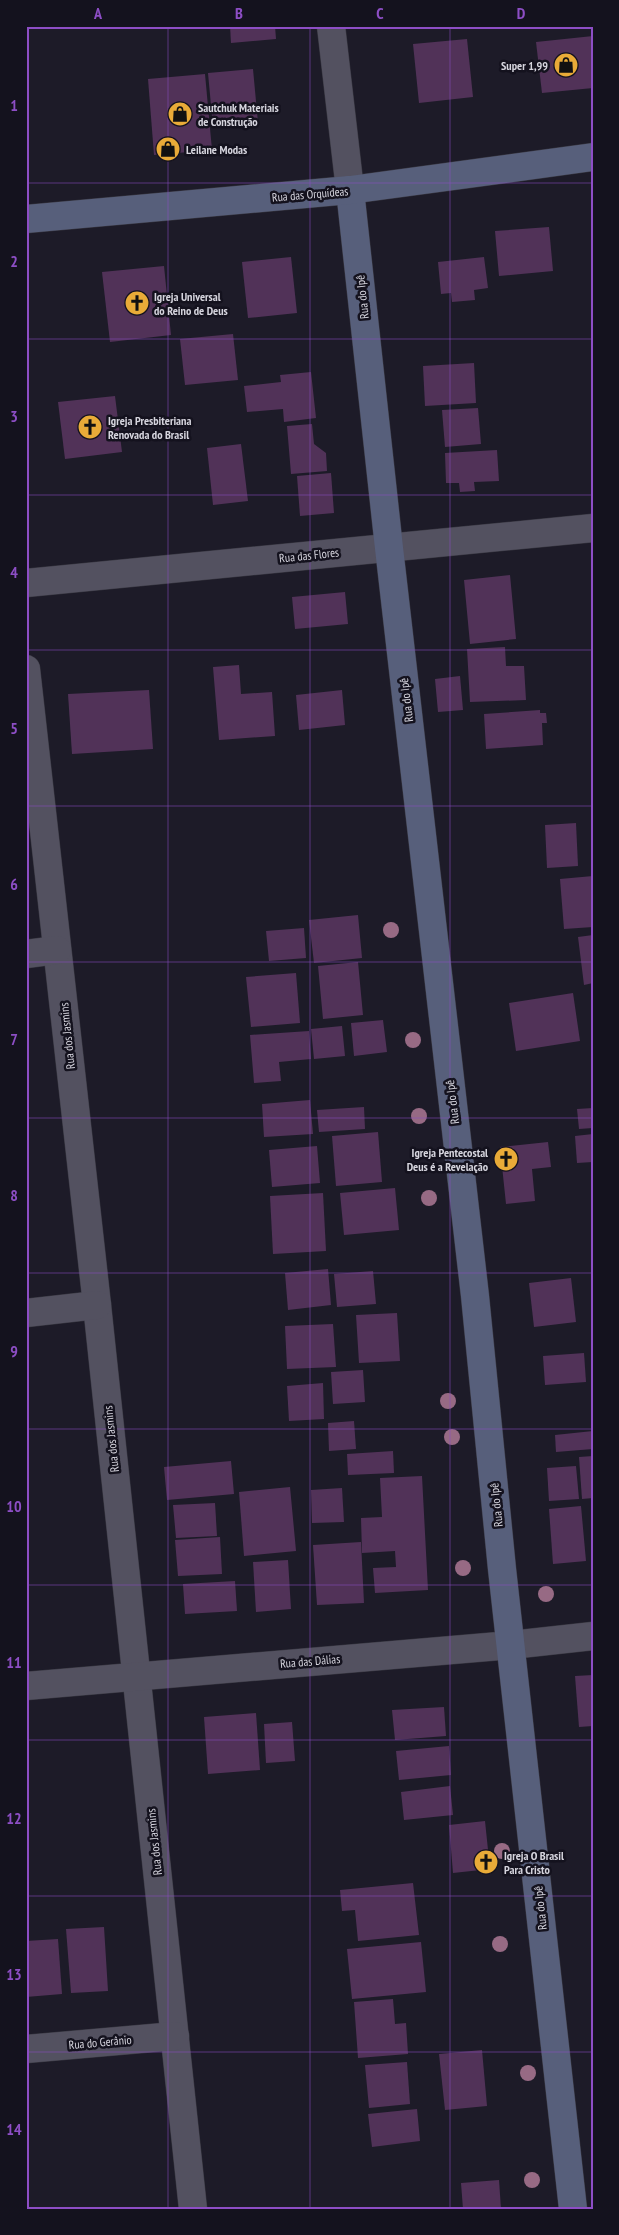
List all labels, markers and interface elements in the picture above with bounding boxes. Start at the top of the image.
text: A [93,3,103,23]
text: B [235,3,243,23]
text: C [376,3,384,23]
text: D [517,3,526,23]
shop icon: Super 1,99 [553,52,579,78]
place label: Super 1,99 [501,58,548,73]
text: 1 [10,95,18,115]
place label: Sautchuk Materiais de Construção [198,100,279,129]
shop icon: Sautchuk Materiais de Construção [167,101,193,127]
shop icon: Leilane Modas [155,136,181,162]
place label: Leilane Modas [186,142,247,157]
street label: Rua das Orquídeas [271,183,349,205]
text: 2 [10,251,18,271]
street label: Rua do Ipê [352,274,372,320]
place label: Igreja Universal do Reino de Deus [154,289,228,318]
church icon: Igreja Universal do Reino de Deus [124,290,150,316]
text: 3 [10,406,18,426]
place label: Igreja Presbiteriana Renovada do Brasil [108,413,191,442]
church icon: Igreja Presbiteriana Renovada do Brasil [77,414,103,440]
street label: Rua das Flores [278,544,340,566]
text: 4 [10,562,18,582]
street label: Rua do Ipê [396,677,416,723]
text: 5 [10,718,18,738]
text: 6 [10,874,18,894]
street label: Rua dos Jasmins [56,1002,78,1070]
text: 7 [10,1029,18,1049]
street label: Rua do Ipê [442,1079,462,1125]
place label: Igreja Pentecostal Deus é a Revelação [407,1145,489,1174]
church icon: Igreja Pentecostal Deus é a Revelação [493,1146,519,1172]
text: 8 [10,1185,18,1205]
text: 9 [10,1341,18,1361]
street label: Rua dos Jasmins [100,1405,122,1473]
street label: Rua do Ipê [486,1482,506,1528]
text: 10 [6,1496,22,1516]
street label: Rua das Dálias [279,1651,341,1671]
text: 11 [6,1652,22,1672]
text: 12 [6,1808,22,1828]
street label: Rua dos Jasmins [143,1808,165,1876]
place label: Igreja O Brasil Para Cristo [504,1848,564,1877]
church icon: Igreja O Brasil Para Cristo [473,1849,499,1875]
street label: Rua do Ipê [530,1885,550,1931]
text: 13 [6,1964,22,1984]
street label: Rua do Gerânio [68,2032,132,2052]
text: 14 [6,2119,22,2139]

